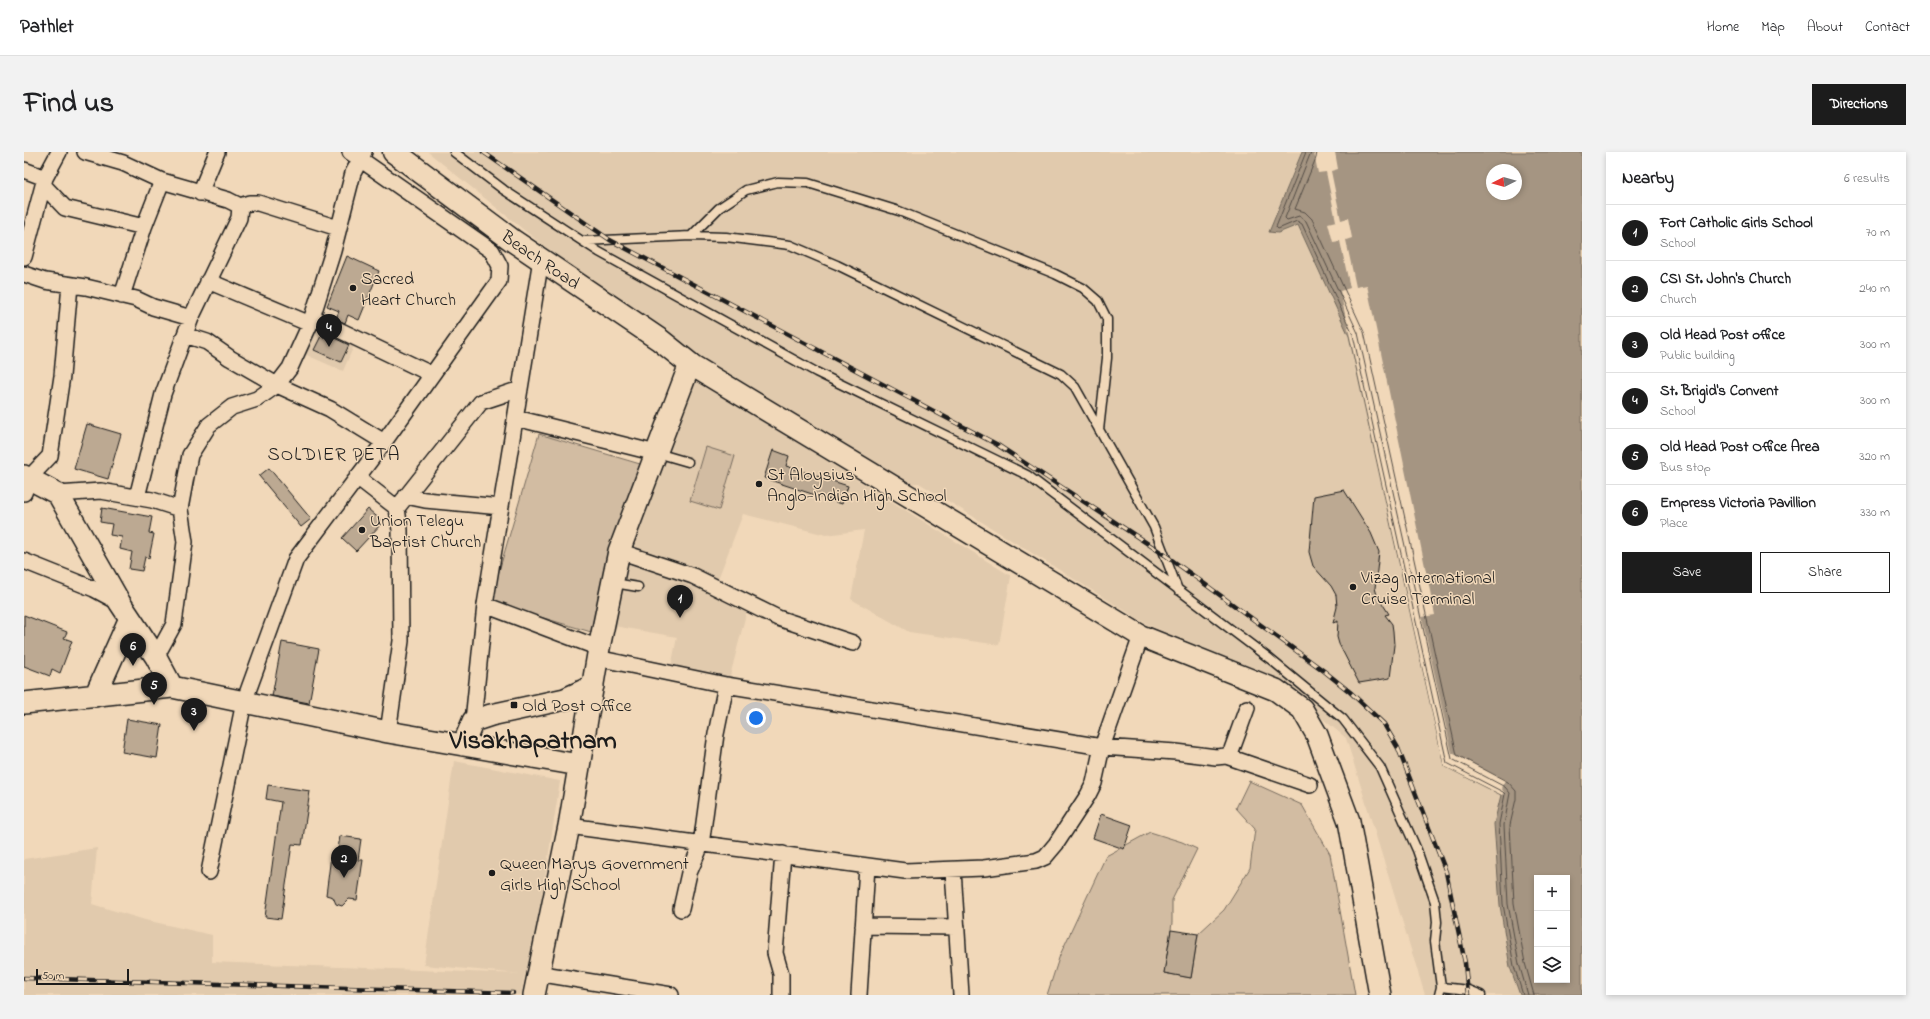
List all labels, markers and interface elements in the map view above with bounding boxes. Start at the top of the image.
text: Pathlet [20,14,74,41]
text: Home [1707,17,1739,38]
text: Map [1761,17,1785,38]
text: About [1807,17,1843,38]
text: Contact [1865,17,1910,38]
text: Find us [24,84,114,125]
button: Directions [1812,84,1906,125]
north arrow [1486,164,1522,200]
text: Nearby [1622,166,1674,191]
text: 6 results [1844,169,1890,188]
text: Fort Catholic Girls School [1660,212,1813,234]
text: 1 [1633,223,1637,242]
text: 70 m [1866,223,1890,242]
street label: Beach Road [494,224,584,297]
text: School [1660,234,1696,253]
place label: Sacred Heart Church [361,267,456,314]
text: CSI St. John's Church [1660,268,1791,290]
text: 2 [1632,279,1638,298]
text: 240 m [1859,279,1890,298]
marker: Sacred Heart Church [348,283,358,293]
text: Church [1660,290,1697,309]
pin: 4 [316,314,342,347]
text: Old Head Post office [1660,324,1785,346]
text: 3 [1632,335,1638,354]
text: 300 m [1860,335,1890,354]
text: Public building [1660,346,1735,365]
text: St. Brigid's Convent [1660,380,1779,402]
text: 4 [1632,391,1638,410]
text: 300 m [1860,391,1890,410]
text: School [1660,402,1696,421]
text: Old Head Post Office Area [1660,436,1820,458]
district label: SOLDIER PETA [268,442,400,469]
text: 5 [1631,447,1639,466]
text: 320 m [1859,447,1890,466]
text: Bus stop [1660,458,1711,477]
place label: St Aloysius' Anglo-Indian High School [767,463,946,511]
marker: St Aloysius' Anglo-Indian High School [754,479,764,489]
text: Empress Victoria Pavillion [1660,492,1816,514]
text: 6 [1632,503,1638,522]
text: 330 m [1860,503,1890,522]
place label: Union Telegu Baptist Church [369,509,481,556]
text: Place [1660,514,1688,533]
marker: Union Telegu Baptist Church [357,525,367,535]
button: Save [1622,552,1752,593]
button: Share [1760,552,1890,593]
place label: Vizag International Cruise Terminal [1360,566,1495,613]
marker: Vizag International Cruise Terminal [1348,582,1358,592]
pin: 1 [667,585,693,618]
pin: 6 [120,633,146,666]
pin: 5 [141,672,167,705]
place label: Old Post Office [522,694,633,720]
pin: 3 [181,698,207,731]
marker: Old Post Office [509,700,519,710]
your location [746,708,766,728]
district label: Visakhapatnam [448,723,617,761]
pin: 2 [331,845,357,878]
place label: Queen Marys Government Girls High School [500,852,689,900]
marker: Queen Marys Government Girls High School [487,868,497,878]
map controls [1534,875,1570,983]
button: + [1534,875,1570,911]
button: − [1534,911,1570,947]
button: layers [1534,947,1570,983]
scale bar [36,967,129,986]
text: 50 m [42,968,64,984]

